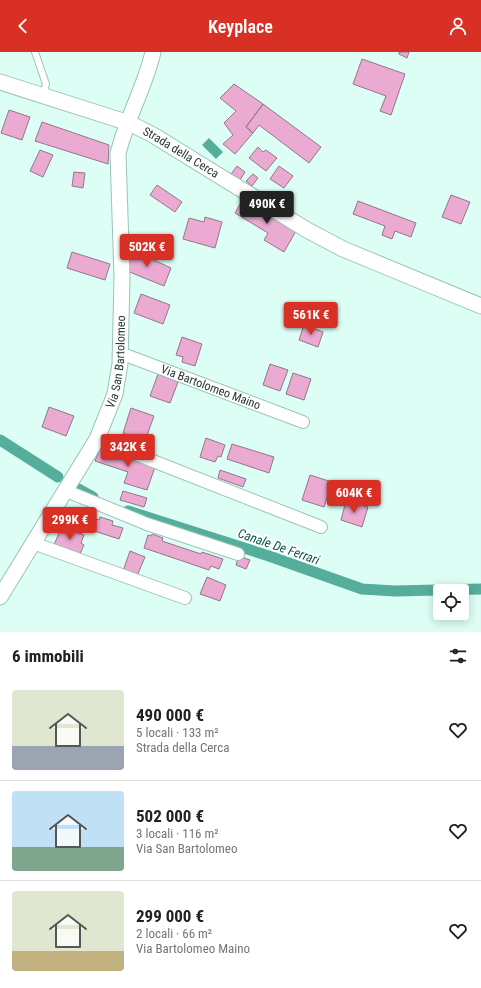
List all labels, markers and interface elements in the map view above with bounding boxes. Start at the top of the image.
icon: back [12,15,34,37]
icon: person [447,15,469,37]
text: Keyplace [208,16,273,37]
street label: Strada della Cerca [141,124,222,181]
pin: 490K € [234,191,300,225]
text: 490K € [249,196,285,211]
pin: 502K € [114,234,180,268]
text: 502K € [129,239,165,254]
pin: 561K € [278,302,344,336]
text: 561K € [293,307,329,322]
street label: Via San Bartolomeo [103,315,128,410]
street label: Via Bartolomeo Maino [159,362,263,412]
pin: 342K € [95,434,161,468]
text: 342K € [110,439,146,454]
pin: 604K € [321,480,387,514]
text: 604K € [336,485,372,500]
pin: 299K € [37,507,103,541]
text: 299K € [52,512,88,527]
water label: Canale De Ferrari [236,526,322,567]
map controls [433,584,469,620]
button: locate [433,584,469,620]
icon: filters [447,645,469,667]
text: 6 immobili [12,646,84,666]
text: 490 000 € [136,705,204,725]
icon: home [44,706,92,754]
icon: heart [447,719,469,741]
text: 5 locali · 133 m² [136,725,219,740]
text: Strada della Cerca [136,740,229,755]
text: 502 000 € [136,806,204,826]
icon: home [44,807,92,855]
icon: heart [447,820,469,842]
text: 3 locali · 116 m² [136,826,219,841]
text: Via San Bartolomeo [136,841,238,856]
text: 299 000 € [136,906,204,926]
icon: home [44,907,92,955]
icon: heart [447,920,469,942]
text: 2 locali · 66 m² [136,926,212,941]
text: Via Bartolomeo Maino [136,941,250,956]

